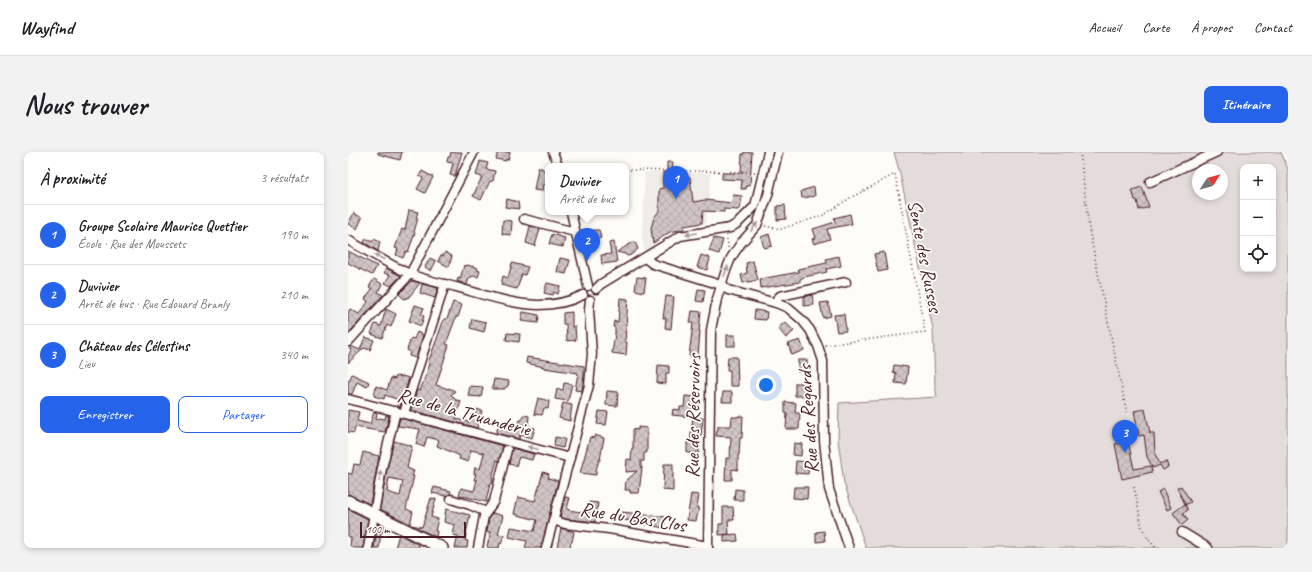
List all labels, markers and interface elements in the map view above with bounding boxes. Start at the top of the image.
text: Wayfind [20,16,73,40]
text: Accueil [1089,19,1120,36]
text: Carte [1142,19,1169,36]
text: À propos [1191,19,1232,36]
text: Contact [1254,19,1292,36]
button: Itinéraire [1204,86,1288,123]
text: Nous trouver [24,87,147,122]
popup [545,163,629,215]
north arrow [1192,164,1228,200]
map controls [1240,164,1276,272]
button: + [1240,164,1276,200]
pin: 1 [663,166,689,199]
text: À proximité [40,168,105,189]
text: 3 résultats [260,170,308,186]
text: Duvivier [560,172,600,191]
text: Arrêt de bus [560,191,614,207]
street label: Sente des Russes [902,198,948,316]
button: − [1240,200,1276,236]
text: Groupe Scolaire Maurice Quettier [78,217,247,236]
one-way arrow [750,221,758,232]
text: 1 [50,227,56,243]
text: 190 m [280,227,308,243]
pin: 2 [574,228,600,261]
one-way arrow [685,232,697,238]
text: École · Rue des Moussets [78,236,186,252]
button: locate [1240,236,1276,272]
one-way arrow [373,254,385,261]
one-way arrow [723,265,729,277]
text: Duvivier [78,277,119,296]
text: 2 [50,287,56,303]
text: 210 m [280,287,308,303]
text: Arrêt de bus · Rue Edouard Branly [78,296,229,312]
text: Château des Célestins [78,337,189,356]
text: 3 [50,347,56,363]
text: 340 m [280,347,308,363]
street label: Rue des Réservoirs [679,352,707,478]
text: Lieu [78,356,95,372]
street label: Rue des Regards [792,362,824,474]
your location [756,375,776,395]
street label: Rue de la Truanderie [395,382,535,442]
button: Enregistrer [40,396,170,433]
button: Partager [178,396,308,433]
pin: 3 [1112,420,1138,453]
one-way arrow [527,445,539,451]
one-way arrow [377,470,383,482]
street label: Rue du Bas Clos [578,496,690,538]
scale bar [360,520,466,539]
text: 100 m [366,522,390,536]

